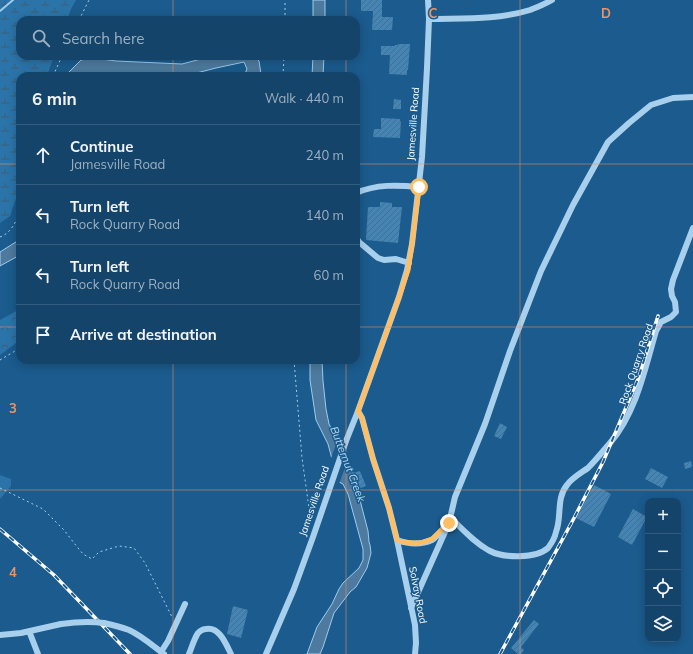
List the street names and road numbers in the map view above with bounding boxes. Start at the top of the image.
street label: Jamesville Road [404,87,422,161]
street label: Rock Quarry Road [616,322,656,406]
street label: Jamesville Road [296,464,332,538]
street label: Solvay Road [406,565,430,625]

